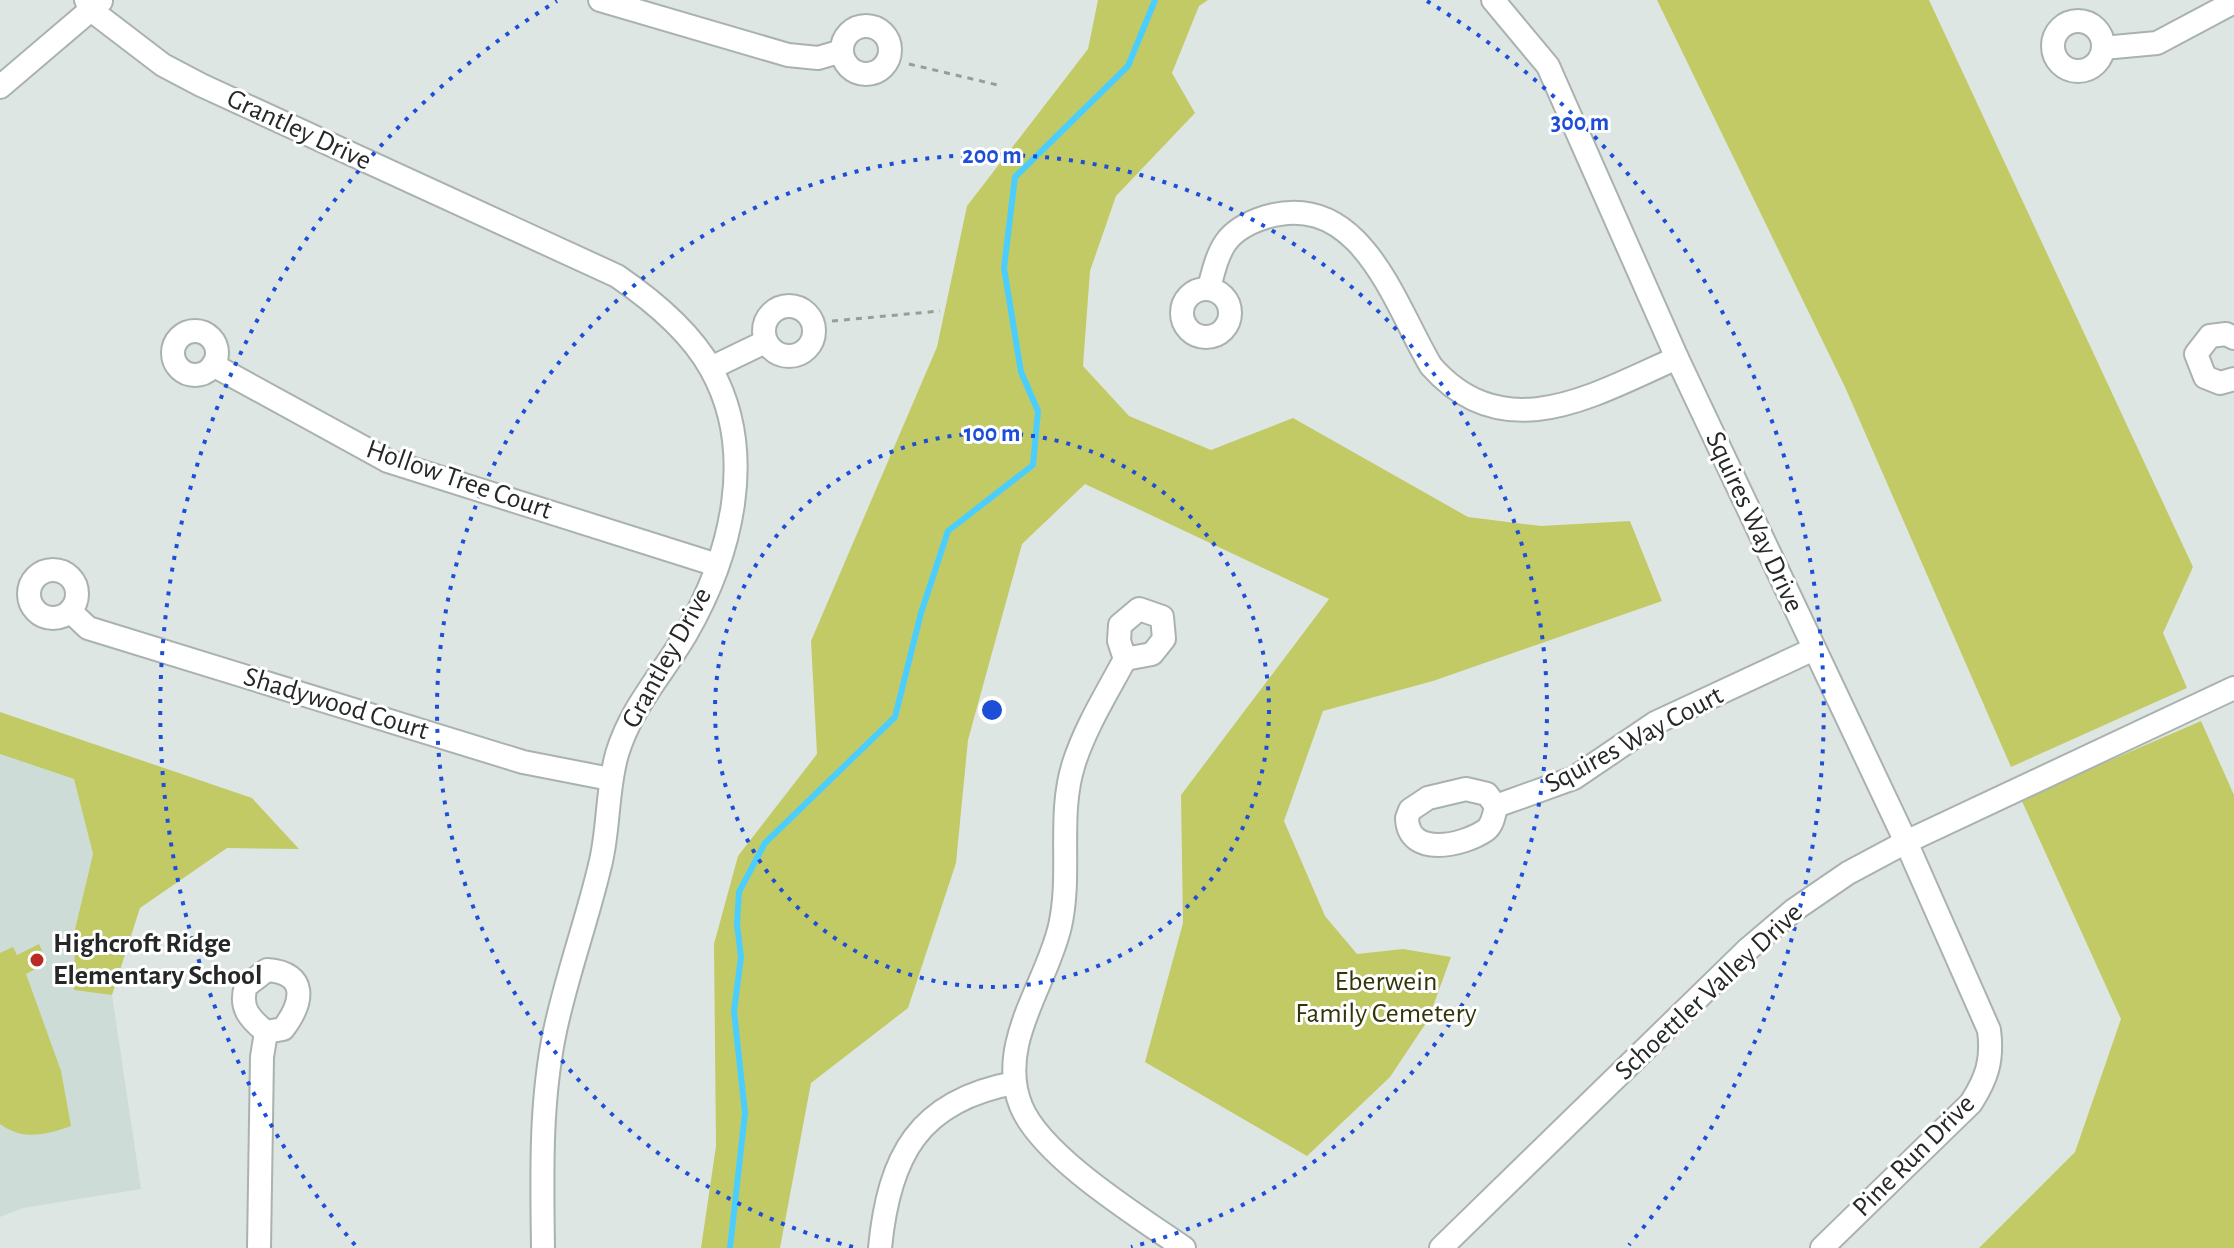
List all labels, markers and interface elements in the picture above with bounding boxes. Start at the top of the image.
street label: Grantley Drive [223,84,375,176]
text: 300 m [1551,111,1609,135]
text: 200 m [962,144,1022,168]
text: 100 m [964,422,1020,446]
street label: Squires Way Drive [1700,427,1808,617]
street label: Hollow Tree Court [363,435,555,525]
street label: Grantley Drive [617,583,717,733]
street label: Shadywood Court [240,663,432,745]
street label: Squires Way Court [1540,681,1728,799]
centre of rings [978,696,1006,724]
street label: Schoettler Valley Drive [1610,898,1808,1086]
place label: Highcroft Ridge Elementary School [53,930,262,990]
marker: Highcroft Ridge Elementary School [28,951,46,969]
park label: Eberwein Family Cemetery [1295,968,1477,1028]
street label: Pine Run Drive [1848,1090,1980,1222]

